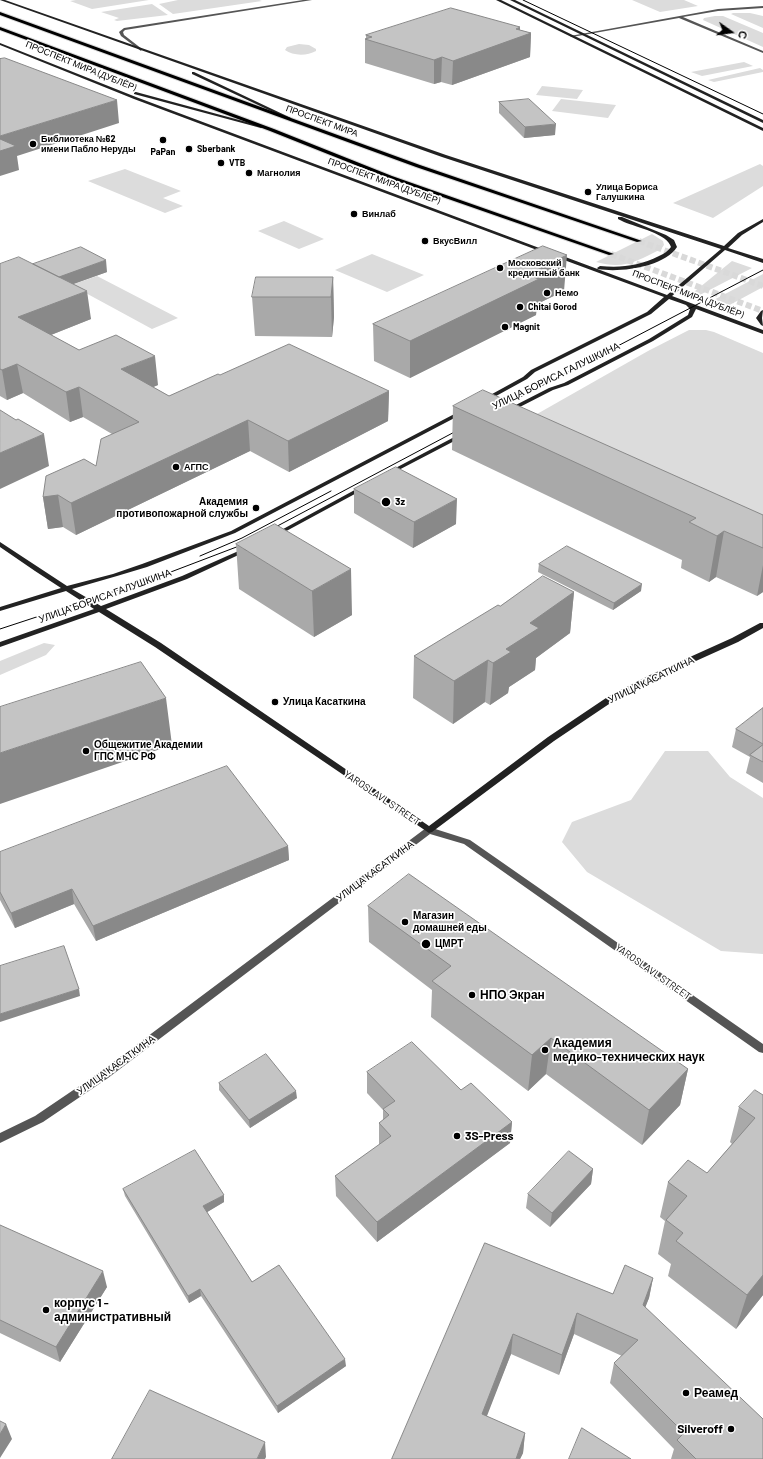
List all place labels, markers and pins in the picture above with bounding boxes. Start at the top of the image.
place label: Библиотека №62 имени Пабло Неруды [41,134,136,155]
marker: PaPan [158,135,168,145]
marker: Библиотека №62 имени Пабло Неруды [28,139,38,149]
marker: Sberbank [184,144,194,154]
place label: Sberbank [197,144,235,154]
place label: PaPan [150,147,176,157]
marker: VTB [216,158,226,168]
place label: VTB [229,158,245,168]
marker: Магнолия [244,168,254,178]
place label: Магнолия [257,168,301,178]
place label: Улица Бориса Галушкина [596,182,658,203]
marker: Улица Бориса Галушкина [583,187,593,197]
marker: Винлаб [349,209,359,219]
place label: Винлаб [362,209,396,219]
marker: ВкусВилл [420,236,430,246]
place label: ВкусВилл [433,236,477,246]
place label: Московский кредитный банк [508,258,580,279]
marker: Московский кредитный банк [495,263,505,273]
marker: Немо [542,288,552,298]
place label: Немо [555,288,578,298]
marker: Chitai Gorod [515,302,525,312]
place label: Chitai Gorod [528,302,577,312]
marker: Magnit [500,322,510,332]
place label: Magnit [513,322,540,332]
marker: АГПС [171,462,181,472]
place label: АГПС [184,462,209,472]
place label: Академия противопожарной службы [116,496,248,520]
marker: 3z [380,496,392,508]
place label: 3z [395,496,405,508]
marker: Академия противопожарной службы [251,503,261,513]
place label: Улица Касаткина [283,696,366,708]
marker: Улица Касаткина [270,697,280,707]
place label: Общежитие Академии ГПС МЧС РФ [94,739,203,762]
marker: Общежитие Академии ГПС МЧС РФ [81,746,91,756]
place label: Магазин домашней еды [413,910,487,934]
marker: Магазин домашней еды [400,917,410,927]
marker: ЦМРТ [420,938,432,950]
place label: ЦМРТ [435,938,463,950]
place label: НПО Экран [480,988,545,1002]
marker: НПО Экран [467,990,477,1000]
place label: Академия медико-технических наук [553,1036,705,1064]
marker: Академия медико-технических наук [540,1045,550,1055]
place label: 3S-Press [465,1129,514,1143]
marker: 3S-Press [452,1131,462,1141]
place label: корпус 1 - административный [54,1296,171,1324]
marker: корпус 1 - административный [41,1305,51,1315]
place label: Реамед [694,1386,738,1400]
marker: Реамед [681,1388,691,1398]
place label: Silveroff [677,1422,723,1436]
marker: Silveroff [726,1424,736,1434]

